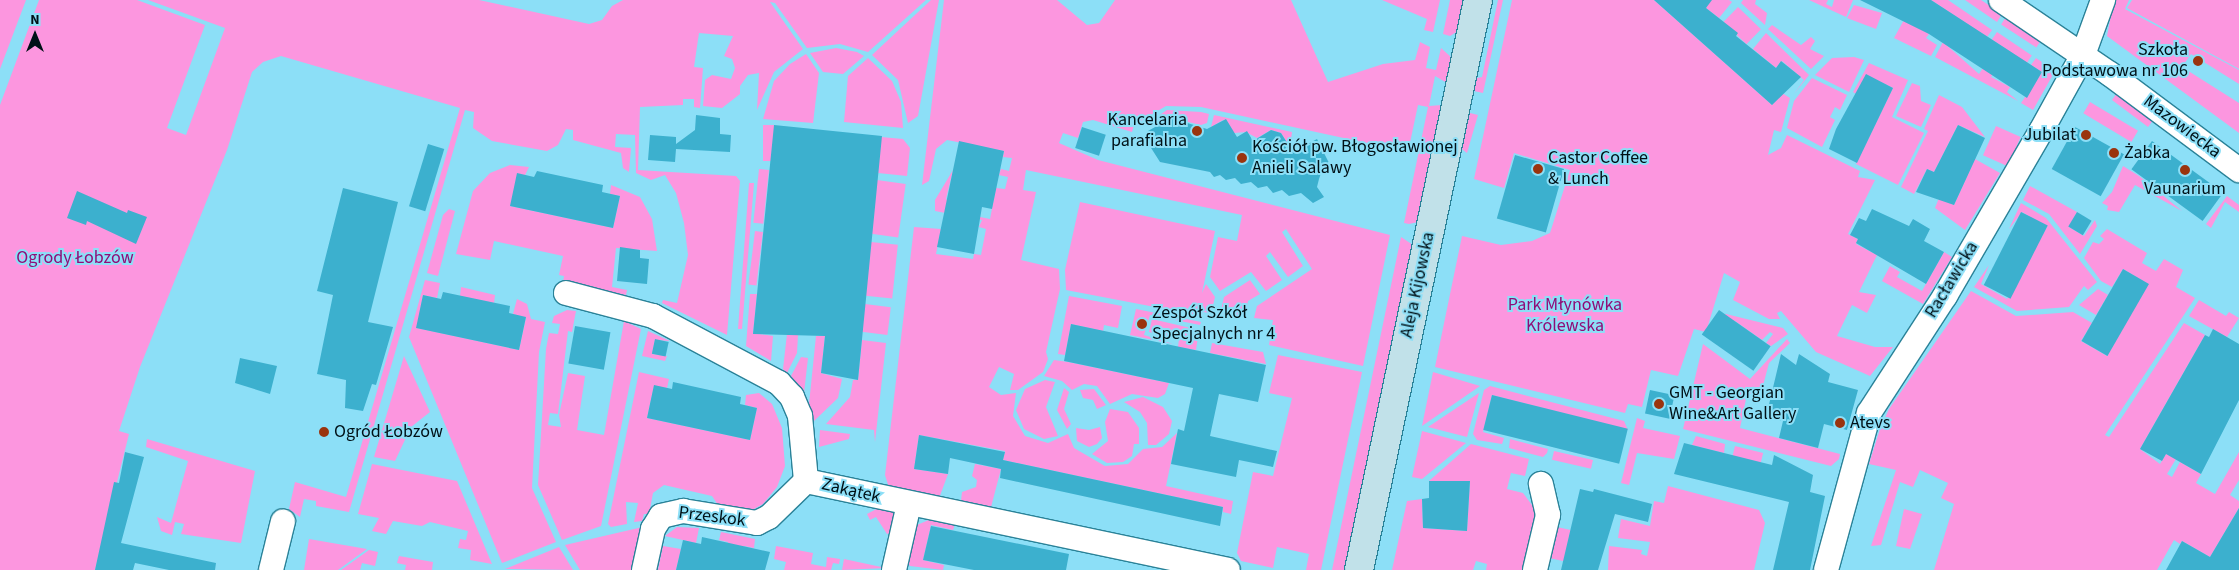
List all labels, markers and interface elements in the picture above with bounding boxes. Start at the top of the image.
north arrow [10,10,60,60]
text: N [30,10,40,30]
place label: Szkoła Podstawowa nr 106 [2042,40,2188,82]
marker: Szkoła Podstawowa nr 106 [2192,55,2204,67]
street label: Mazowiecka [2139,91,2225,163]
place label: Kancelaria parafialna [1107,110,1187,152]
place label: Jubilat [2024,124,2076,146]
marker: Kancelaria parafialna [1191,125,1203,137]
marker: Jubilat [2080,129,2092,141]
place label: Kościół pw. Błogosławionej Anieli Salawy [1252,137,1458,180]
place label: Żabka [2124,142,2170,164]
marker: Żabka [2108,147,2120,159]
place label: Castor Coffee & Lunch [1548,148,1648,190]
marker: Kościół pw. Błogosławionej Anieli Salawy [1236,152,1248,164]
marker: Castor Coffee & Lunch [1532,163,1544,175]
marker: Vaunarium [2179,164,2191,176]
place label: Vaunarium [2144,178,2226,200]
street label: Aleja Kijowska [1396,230,1440,340]
street label: Racławicka [1921,238,1983,322]
park label: Ogrody Łobzów [16,247,134,269]
park label: Park Młynówka Królewska [1508,295,1622,338]
place label: Zespół Szkół Specjalnych nr 4 [1152,303,1275,346]
marker: Zespół Szkół Specjalnych nr 4 [1136,318,1148,330]
place label: GMT - Georgian Wine&Art Gallery [1669,383,1796,426]
marker: GMT - Georgian Wine&Art Gallery [1653,398,1665,410]
place label: Atevs [1850,412,1890,434]
marker: Atevs [1834,417,1846,429]
place label: Ogród Łobzów [334,421,443,443]
marker: Ogród Łobzów [318,426,330,438]
street label: Zakątek [819,474,883,508]
street label: Przeskok [677,502,747,532]

